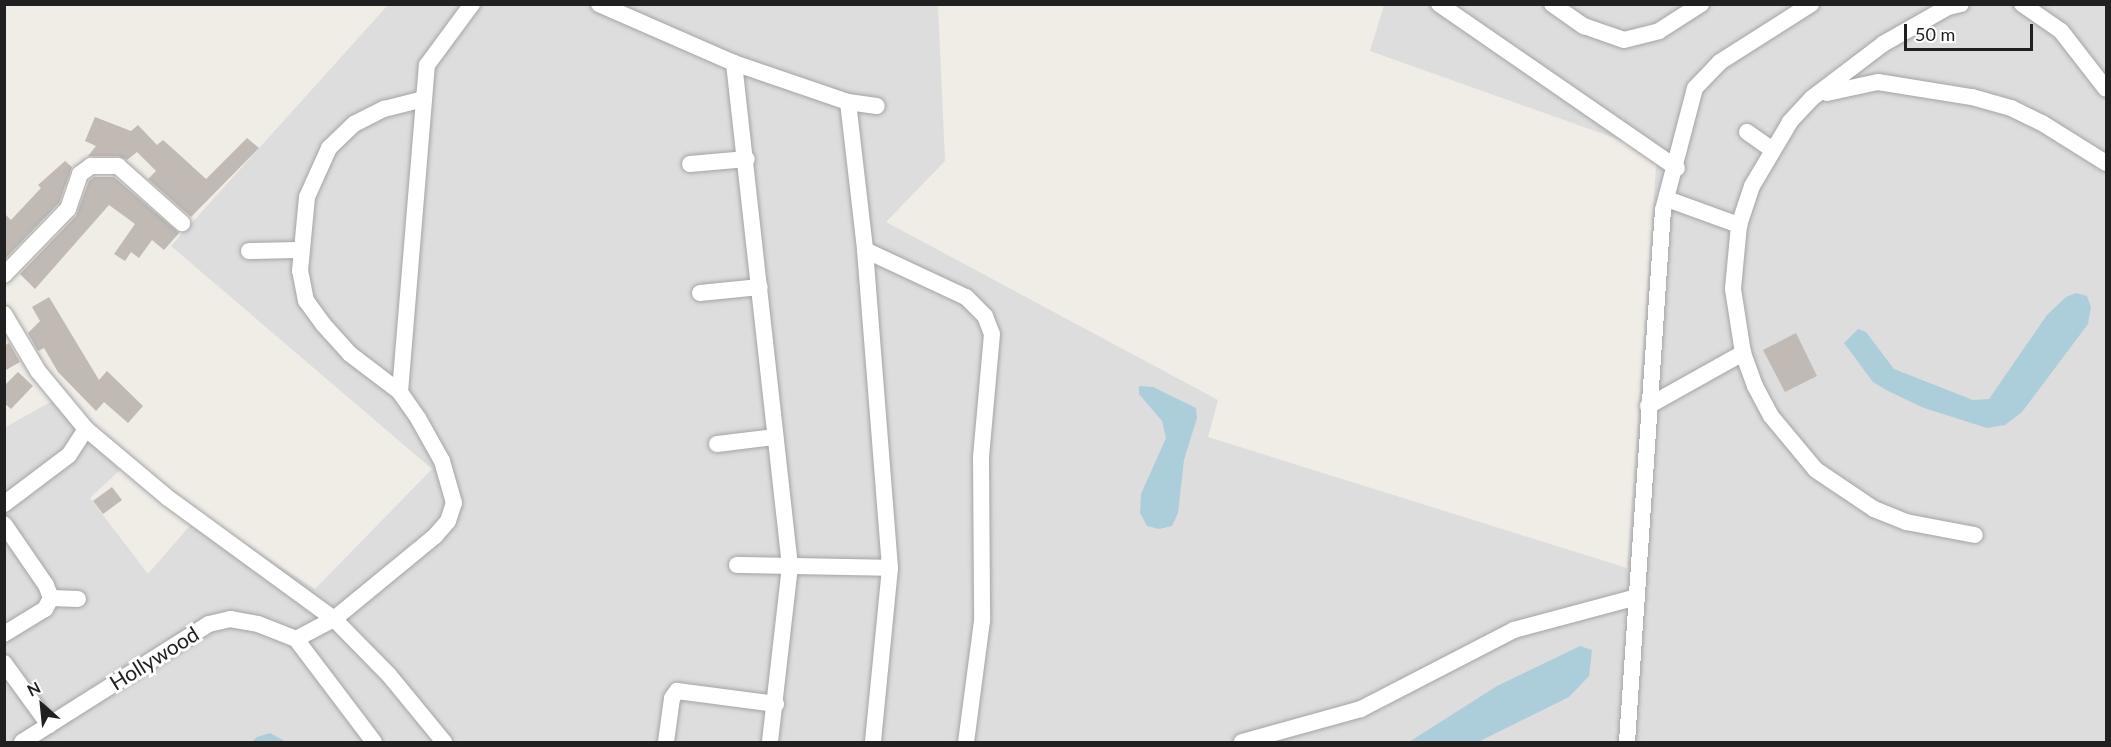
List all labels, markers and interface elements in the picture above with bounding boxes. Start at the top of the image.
scale bar [1907,12,2036,50]
text: 50 m [1915,23,1955,45]
street label: Hollywood [105,621,203,695]
north arrow [12,675,72,735]
text: N [24,677,43,700]

